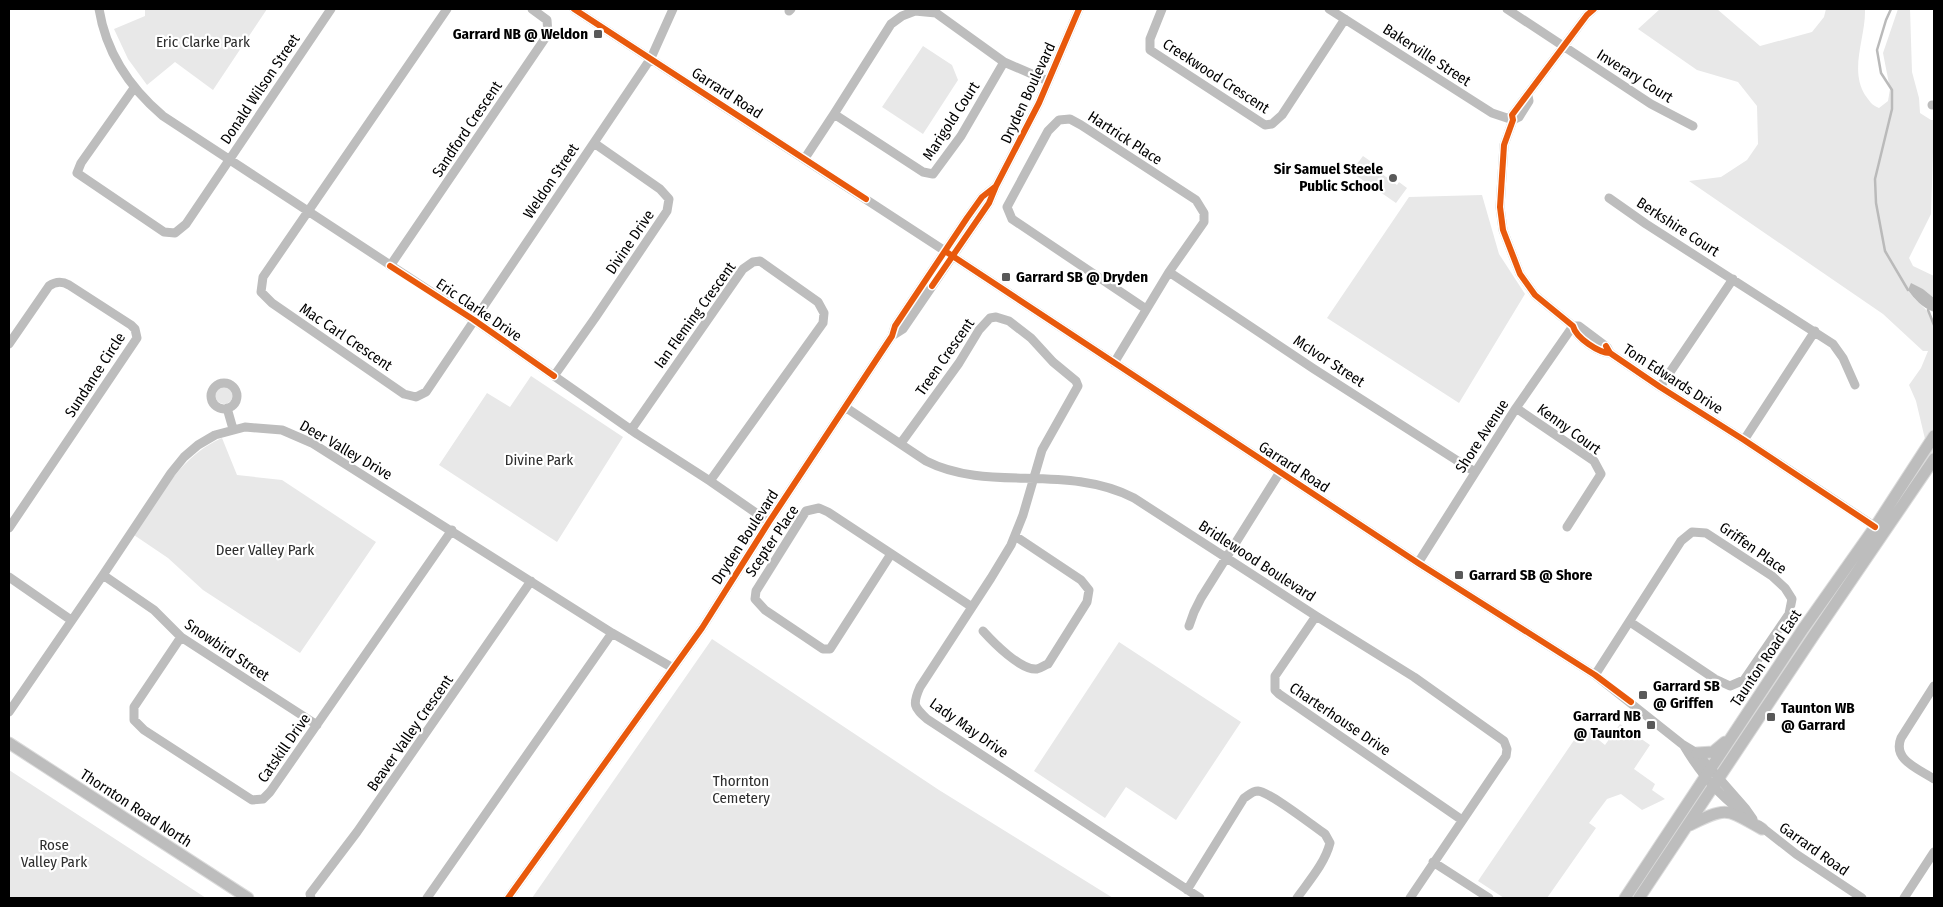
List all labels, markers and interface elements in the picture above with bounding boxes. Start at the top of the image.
street label: Bakerville Street [1380,20,1474,90]
place label: Garrard NB @ Weldon [453,25,588,43]
marker: Garrard NB @ Weldon [592,28,604,40]
street label: Donald Wilson Street [217,31,304,147]
park label: Eric Clarke Park [156,33,250,51]
street label: Creekwood Crescent [1159,35,1273,117]
street label: Dryden Boulevard [997,40,1059,146]
street label: Inverary Court [1594,45,1677,107]
street label: Garrard Road [688,63,766,123]
street label: Sandford Crescent [428,78,506,180]
street label: Marigold Court [919,78,983,164]
street label: Hartrick Place [1084,107,1166,169]
street label: Weldon Street [519,140,583,222]
place label: Sir Samuel Steele Public School [1274,160,1384,195]
marker: Sir Samuel Steele Public School [1387,172,1399,184]
street label: Berkshire Court [1633,194,1723,260]
street label: Divine Drive [602,206,658,278]
street label: Ian Fleming Crescent [651,258,740,372]
place label: Garrard SB @ Dryden [1016,268,1148,286]
marker: Garrard SB @ Dryden [1000,271,1012,283]
street label: Eric Clarke Drive [433,275,525,345]
street label: Mac Carl Crescent [296,299,396,375]
street label: Treen Crescent [912,315,978,399]
street label: Sundance Circle [61,329,129,421]
street label: McIvor Street [1290,331,1368,391]
street label: Tom Edwards Drive [1620,340,1726,418]
street label: Shore Avenue [1452,396,1512,476]
street label: Kenny Court [1534,400,1604,458]
street label: Deer Valley Drive [297,416,395,484]
street label: Garrard Road [1255,437,1333,497]
park label: Divine Park [505,451,573,469]
street label: Dryden Boulevard [708,486,782,588]
street label: Scepter Place [742,502,802,580]
street label: Bridlewood Boulevard [1195,517,1319,605]
street label: Griffen Place [1716,518,1790,578]
park label: Deer Valley Park [216,541,314,559]
place label: Garrard SB @ Shore [1469,566,1593,584]
marker: Garrard SB @ Shore [1453,569,1465,581]
street label: Taunton Road East [1727,606,1805,710]
street label: Snowbird Street [181,615,273,685]
street label: Beaver Valley Crescent [363,671,457,794]
place label: Garrard SB @ Griffen [1653,677,1720,712]
street label: Charterhouse Drive [1286,679,1394,759]
marker: Garrard SB @ Griffen [1637,689,1649,701]
street label: Lady May Drive [926,694,1012,762]
place label: Taunton WB @ Garrard [1781,699,1855,734]
place label: Garrard NB @ Taunton [1573,707,1642,742]
street label: Catskill Drive [254,710,314,786]
marker: Taunton WB @ Garrard [1765,711,1777,723]
marker: Garrard NB @ Taunton [1645,719,1657,731]
street label: Thornton Road North [77,765,195,851]
park label: Thornton Cemetery [712,772,770,807]
street label: Garrard Road [1776,818,1852,880]
park label: Rose Valley Park [21,836,87,871]

